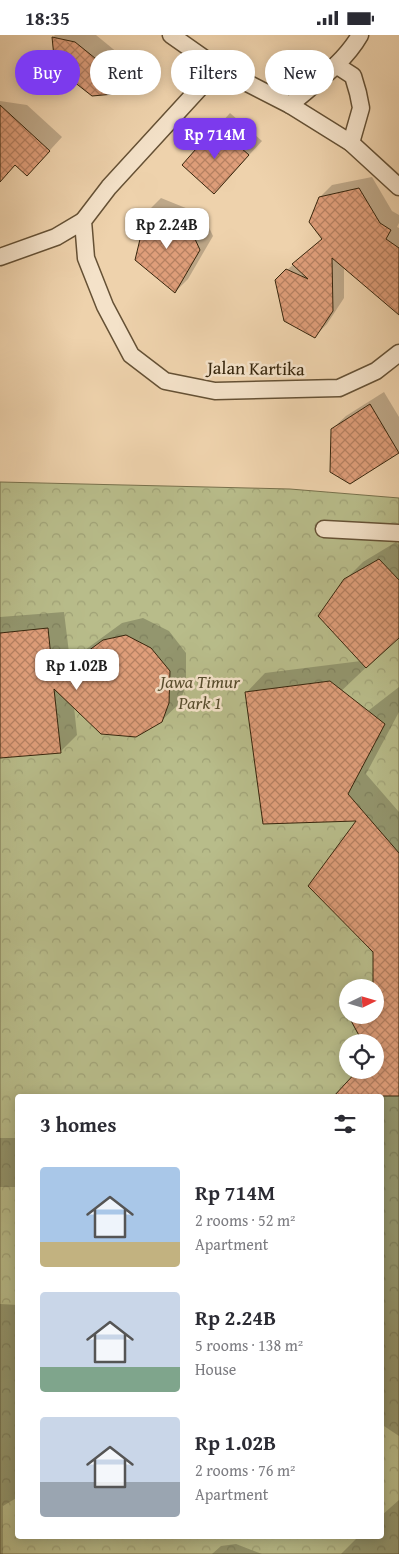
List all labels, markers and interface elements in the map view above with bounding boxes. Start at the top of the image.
text: 18:35 [25,4,70,32]
chip: Buy [15,50,80,95]
chip: Rent [90,50,161,95]
chip: Filters [171,50,255,95]
chip: New [265,50,334,95]
pin: Rp 714M [169,117,261,160]
text: Rp 714M [184,122,246,146]
pin: Rp 2.24B [115,207,219,250]
text: Rp 2.24B [136,212,198,236]
street label: Jalan Kartika [205,354,305,382]
pin: Rp 1.02B [25,649,129,691]
text: Rp 1.02B [46,653,108,677]
park label: Jawa Timur Park 1 [157,668,241,716]
north arrow [339,979,384,1024]
map controls [339,979,384,1079]
button: locate [339,1034,384,1079]
text: 3 homes [40,1109,116,1140]
icon: filters [331,1110,359,1138]
text: Rp 714M [195,1177,275,1208]
icon: home [80,1187,140,1247]
text: 2 rooms · 52 m² [195,1208,295,1232]
text: Apartment [195,1232,268,1256]
text: Rp 2.24B [195,1302,276,1333]
icon: home [80,1312,140,1372]
text: 5 rooms · 138 m² [195,1333,303,1357]
text: House [195,1357,236,1381]
text: Rp 1.02B [195,1427,276,1458]
icon: home [80,1437,140,1497]
text: 2 rooms · 76 m² [195,1458,295,1482]
text: Apartment [195,1482,268,1506]

